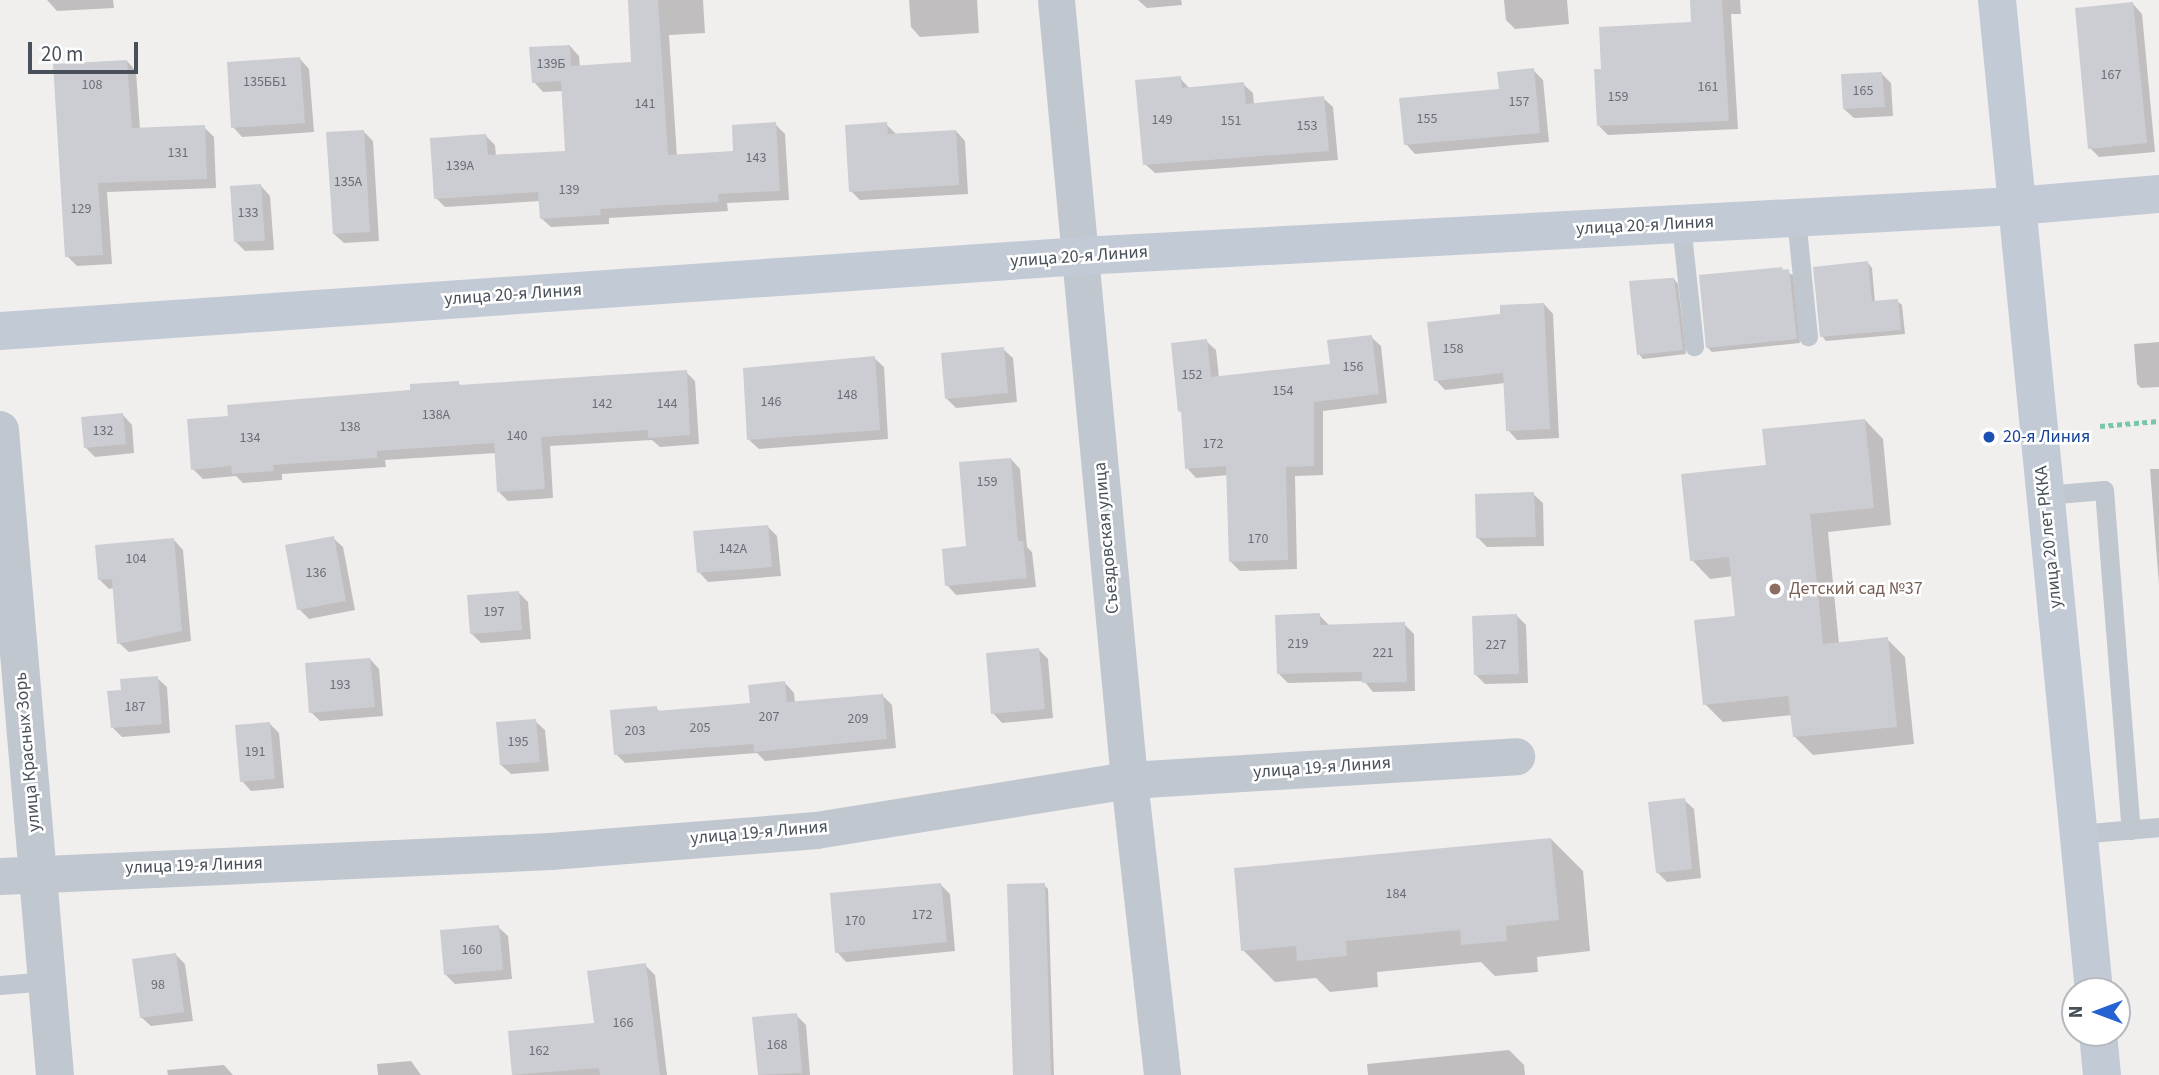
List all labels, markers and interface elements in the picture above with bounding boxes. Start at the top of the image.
scale bar [32,28,142,72]
text: 20 m [41,39,83,69]
house number: 139Б [537,56,565,72]
house number: 167 [2101,67,2121,83]
house number: 135ББ1 [243,74,287,90]
house number: 108 [82,77,102,93]
house number: 161 [1698,79,1718,95]
house number: 165 [1853,83,1873,99]
house number: 159 [1608,89,1628,105]
house number: 157 [1509,94,1529,110]
house number: 141 [635,96,655,112]
house number: 155 [1417,111,1437,127]
house number: 149 [1152,112,1172,128]
house number: 151 [1221,113,1241,129]
house number: 153 [1297,118,1317,134]
house number: 131 [168,145,188,161]
house number: 143 [746,150,766,166]
house number: 139А [446,158,474,174]
house number: 135А [334,174,362,190]
house number: 139 [559,182,579,198]
house number: 129 [71,201,91,217]
house number: 133 [238,205,258,221]
street label: улица 20-я Линия [1576,212,1714,240]
street label: улица 20-я Линия [1009,241,1149,273]
street label: улица 20-я Линия [443,279,583,311]
house number: 158 [1443,341,1463,357]
house number: 156 [1343,359,1363,375]
house number: 152 [1182,367,1202,383]
house number: 154 [1273,383,1293,399]
house number: 148 [837,387,857,403]
house number: 146 [761,394,781,410]
house number: 142 [592,396,612,412]
house number: 144 [657,396,677,412]
house number: 138А [422,407,450,423]
house number: 138 [340,419,360,435]
house number: 132 [93,423,113,439]
place label: 20-я Линия [2003,426,2090,448]
house number: 140 [507,428,527,444]
marker: 20-я Линия [1981,429,1997,445]
house number: 134 [240,430,260,446]
house number: 172 [1203,436,1223,452]
street label: Съездовская улица [1090,461,1124,615]
street label: улица 20 лет РККА [2031,465,2067,609]
house number: 159 [977,474,997,490]
house number: 170 [1248,531,1268,547]
house number: 142А [719,541,747,557]
house number: 104 [126,551,146,567]
house number: 136 [306,565,326,581]
place label: Детский сад №37 [1789,578,1923,600]
marker: Детский сад №37 [1767,581,1783,597]
house number: 197 [484,604,504,620]
house number: 219 [1288,636,1308,652]
house number: 227 [1486,637,1506,653]
house number: 221 [1373,645,1393,661]
street label: улица Красных Зорь [10,671,46,833]
house number: 193 [330,677,350,693]
house number: 187 [125,699,145,715]
house number: 207 [759,709,779,725]
house number: 209 [848,711,868,727]
house number: 205 [690,720,710,736]
house number: 203 [625,723,645,739]
house number: 195 [508,734,528,750]
house number: 191 [245,744,265,760]
street label: улица 19-я Линия [1252,752,1392,784]
street label: улица 19-я Линия [689,816,829,850]
street label: улица 19-я Линия [125,853,263,879]
house number: 184 [1386,886,1406,902]
house number: 172 [912,907,932,923]
house number: 170 [845,913,865,929]
house number: 160 [462,942,482,958]
house number: 98 [151,977,165,993]
north arrow [2061,977,2131,1047]
text: N [2063,1006,2090,1018]
house number: 166 [613,1015,633,1031]
house number: 168 [767,1037,787,1053]
house number: 162 [529,1043,549,1059]

